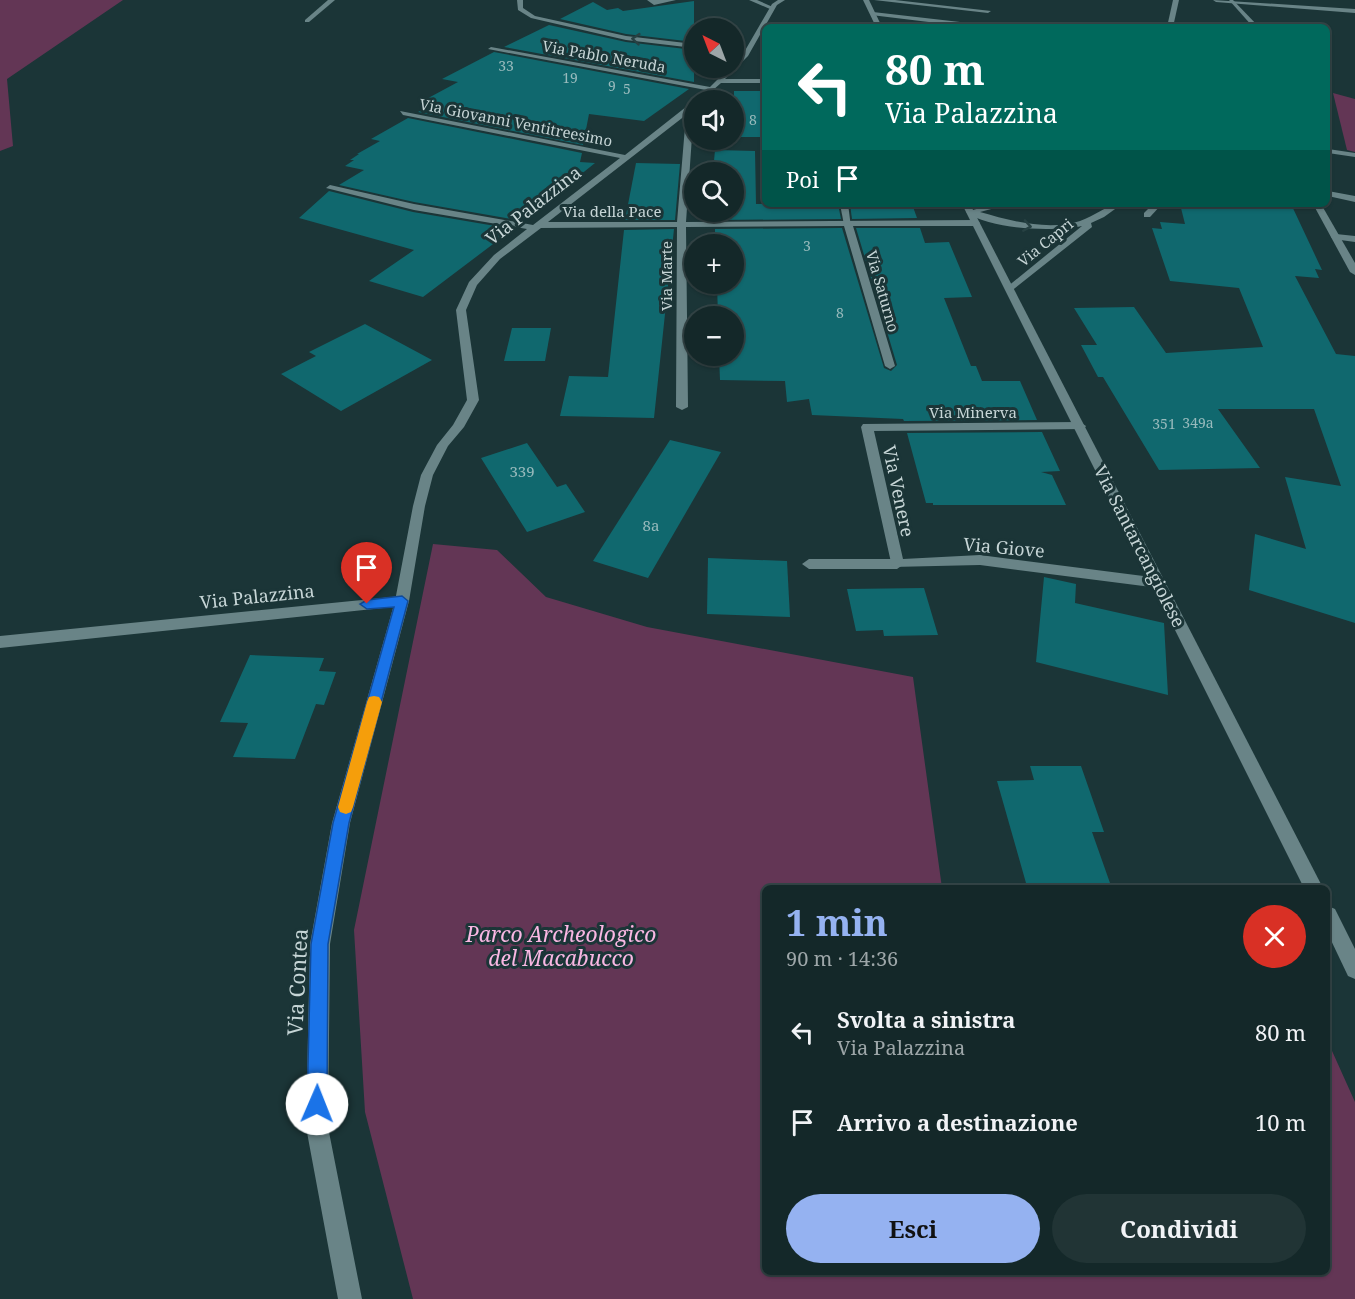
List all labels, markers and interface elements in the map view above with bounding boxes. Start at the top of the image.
north arrow [684,18,744,78]
map controls [684,18,744,366]
one-way arrow [632,33,641,46]
street label: Via Pablo Neruda [541,35,667,77]
text: 80 m [885,40,985,97]
icon: left [786,48,864,126]
house number: 33 [498,56,514,75]
house number: 19 [562,68,578,87]
house number: 9 [608,76,616,95]
house number: 5 [623,79,631,98]
button: sound [684,90,744,150]
street label: Via Giovanni Ventitreesimo [418,93,614,151]
text: Via Palazzina [885,94,1058,131]
house number: 8 [749,110,757,129]
street label: Via Palazzina [480,160,586,250]
button: search [684,162,744,222]
icon: arrive [831,162,864,195]
text: Poi [786,164,819,194]
street label: Via della Pace [562,201,662,221]
street label: Via Capri [1013,213,1077,271]
one-way arrow [1021,219,1031,232]
button: + [684,234,744,294]
house number: 3 [803,236,811,255]
street label: Via Marte [656,241,676,311]
street label: Via Saturno [862,248,904,334]
house number: 8 [836,303,844,322]
button: − [684,306,744,366]
street label: Via Minerva [929,402,1017,422]
house number: 349a [1182,413,1214,432]
house number: 351 [1152,414,1176,433]
street label: Via Venere [878,443,920,539]
house number: 339 [509,461,535,481]
street label: Via Santarcangiolese [1089,461,1191,631]
house number: 8a [643,515,659,535]
street label: Via Giove [962,531,1046,563]
pin [341,542,392,604]
icon: arrive [350,551,383,584]
street label: Via Palazzina [198,578,316,614]
text: 1 min [786,898,888,947]
button: close [1243,905,1306,968]
park label: Parco Archeologico del Macabucco [465,920,656,972]
street label: Via Contea [280,928,314,1036]
text: 90 m · 14:36 [786,945,898,972]
text: Svolta a sinistra [837,1004,1016,1034]
icon: left [786,1016,819,1049]
text: 80 m [1255,1017,1306,1047]
text: Via Palazzina [837,1034,965,1061]
position arrow [285,1072,349,1136]
icon: arrive [786,1106,819,1139]
text: Arrivo a destinazione [837,1107,1078,1137]
text: 10 m [1255,1107,1306,1137]
button: Esci [786,1194,1040,1263]
button: Condividi [1052,1194,1306,1263]

